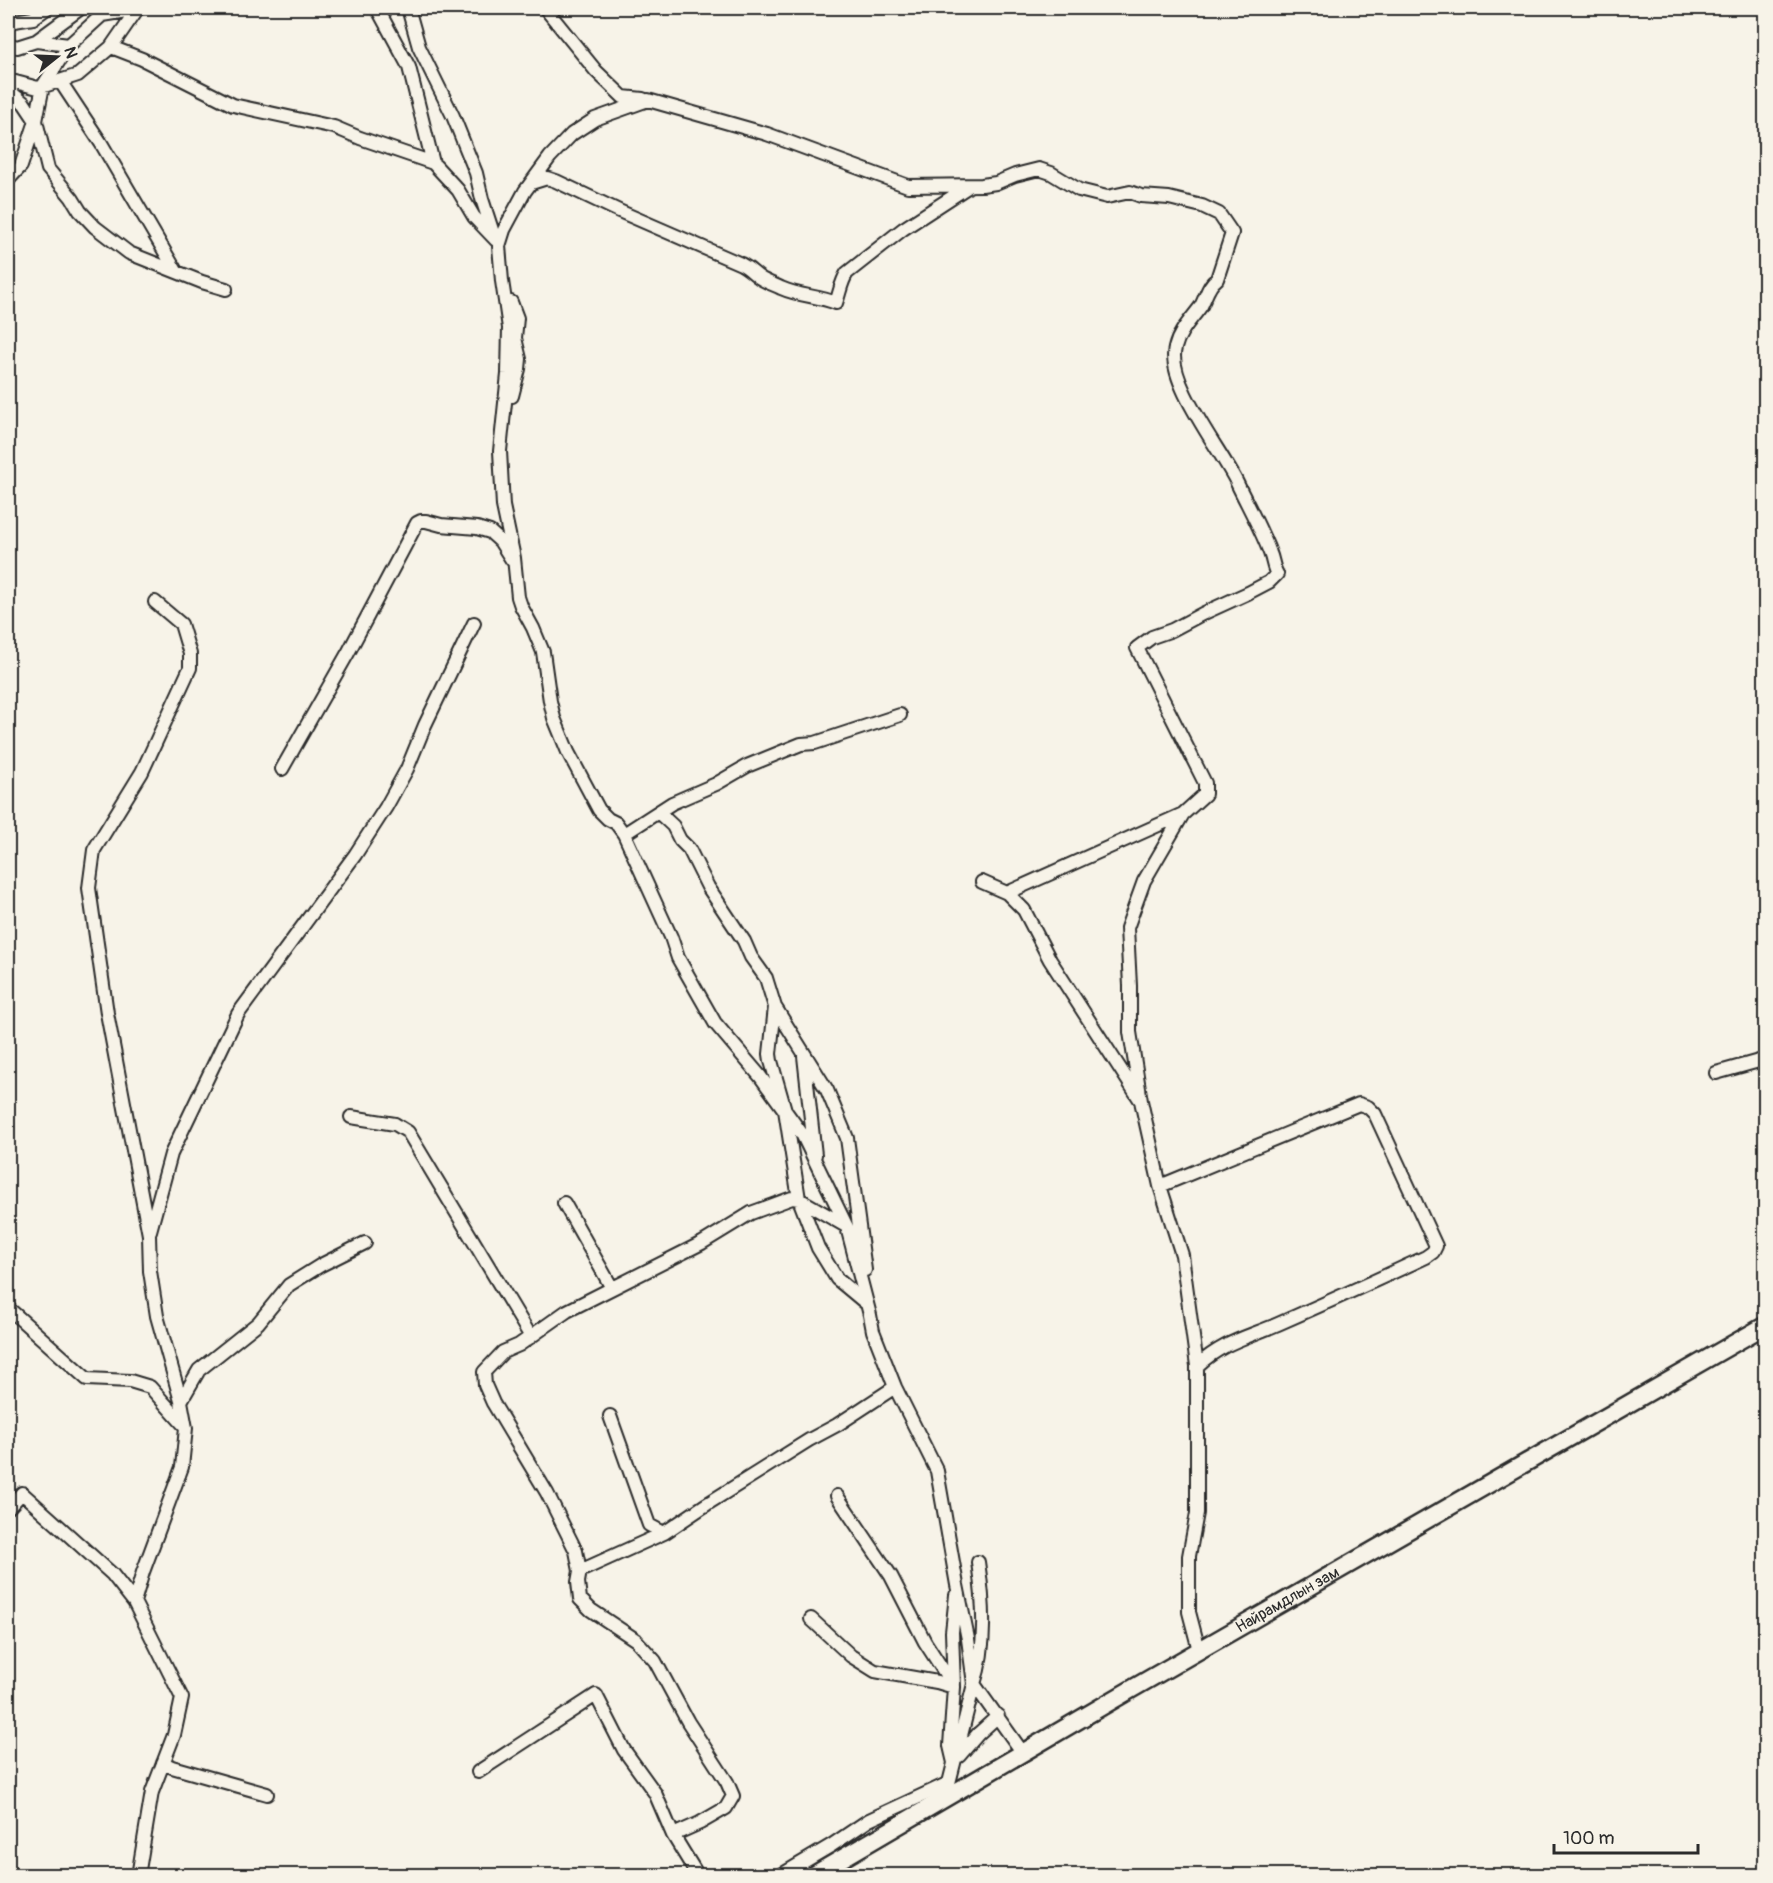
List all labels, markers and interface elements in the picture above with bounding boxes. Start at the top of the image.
north arrow [27,27,87,87]
text: N [59,44,82,61]
street label: Найрамдлын зам [1232,1562,1343,1637]
scale bar [1554,1817,1698,1855]
text: 100 m [1563,1827,1615,1850]

